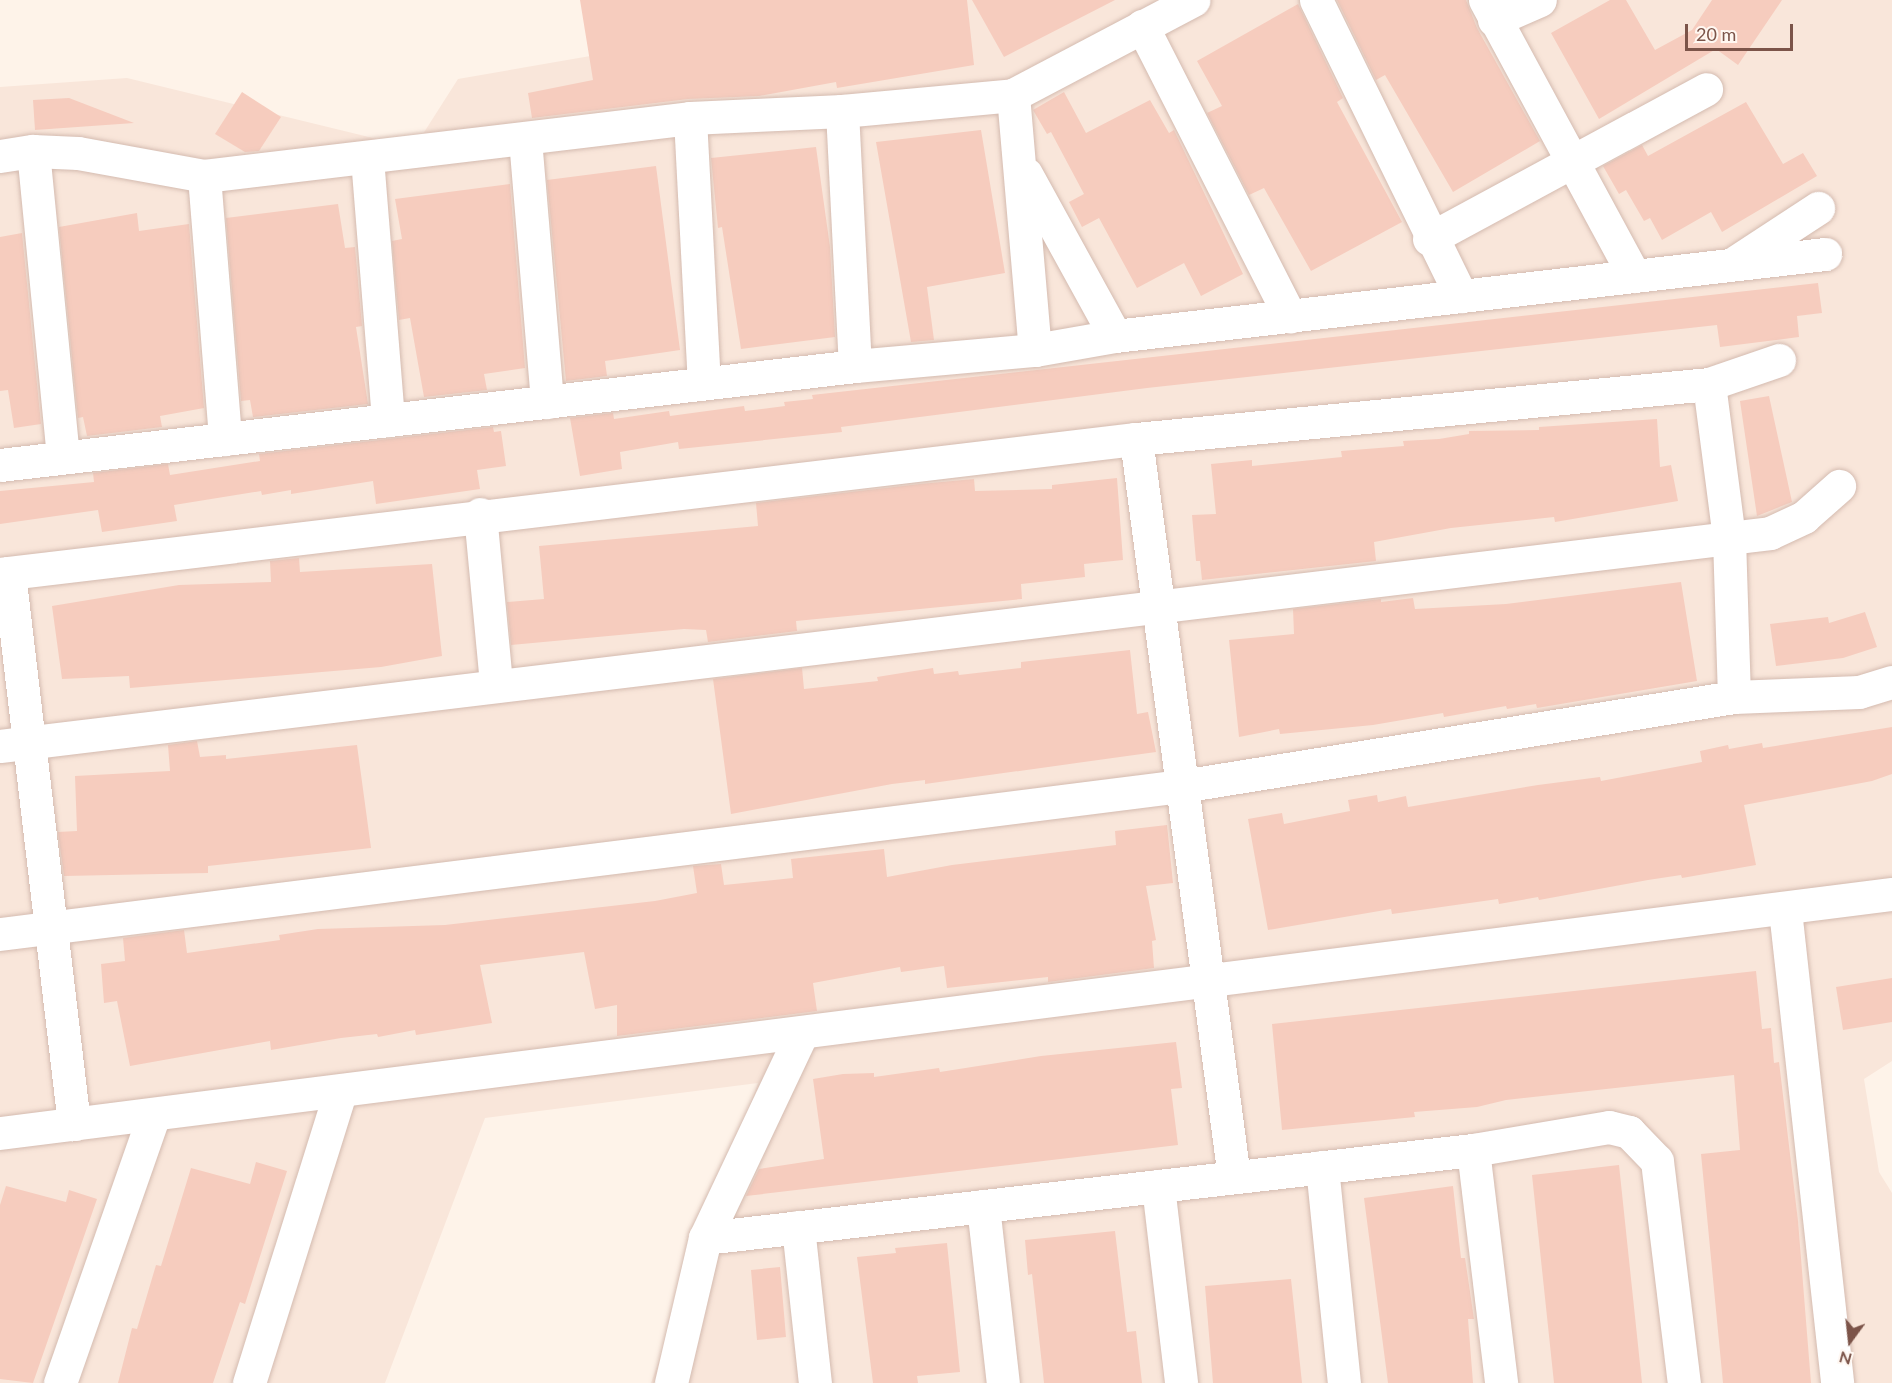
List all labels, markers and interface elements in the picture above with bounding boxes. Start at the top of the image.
scale bar [1688,12,1796,50]
text: 20 m [1696,23,1736,45]
north arrow [1820,1311,1880,1371]
text: N [1837,1348,1854,1370]

